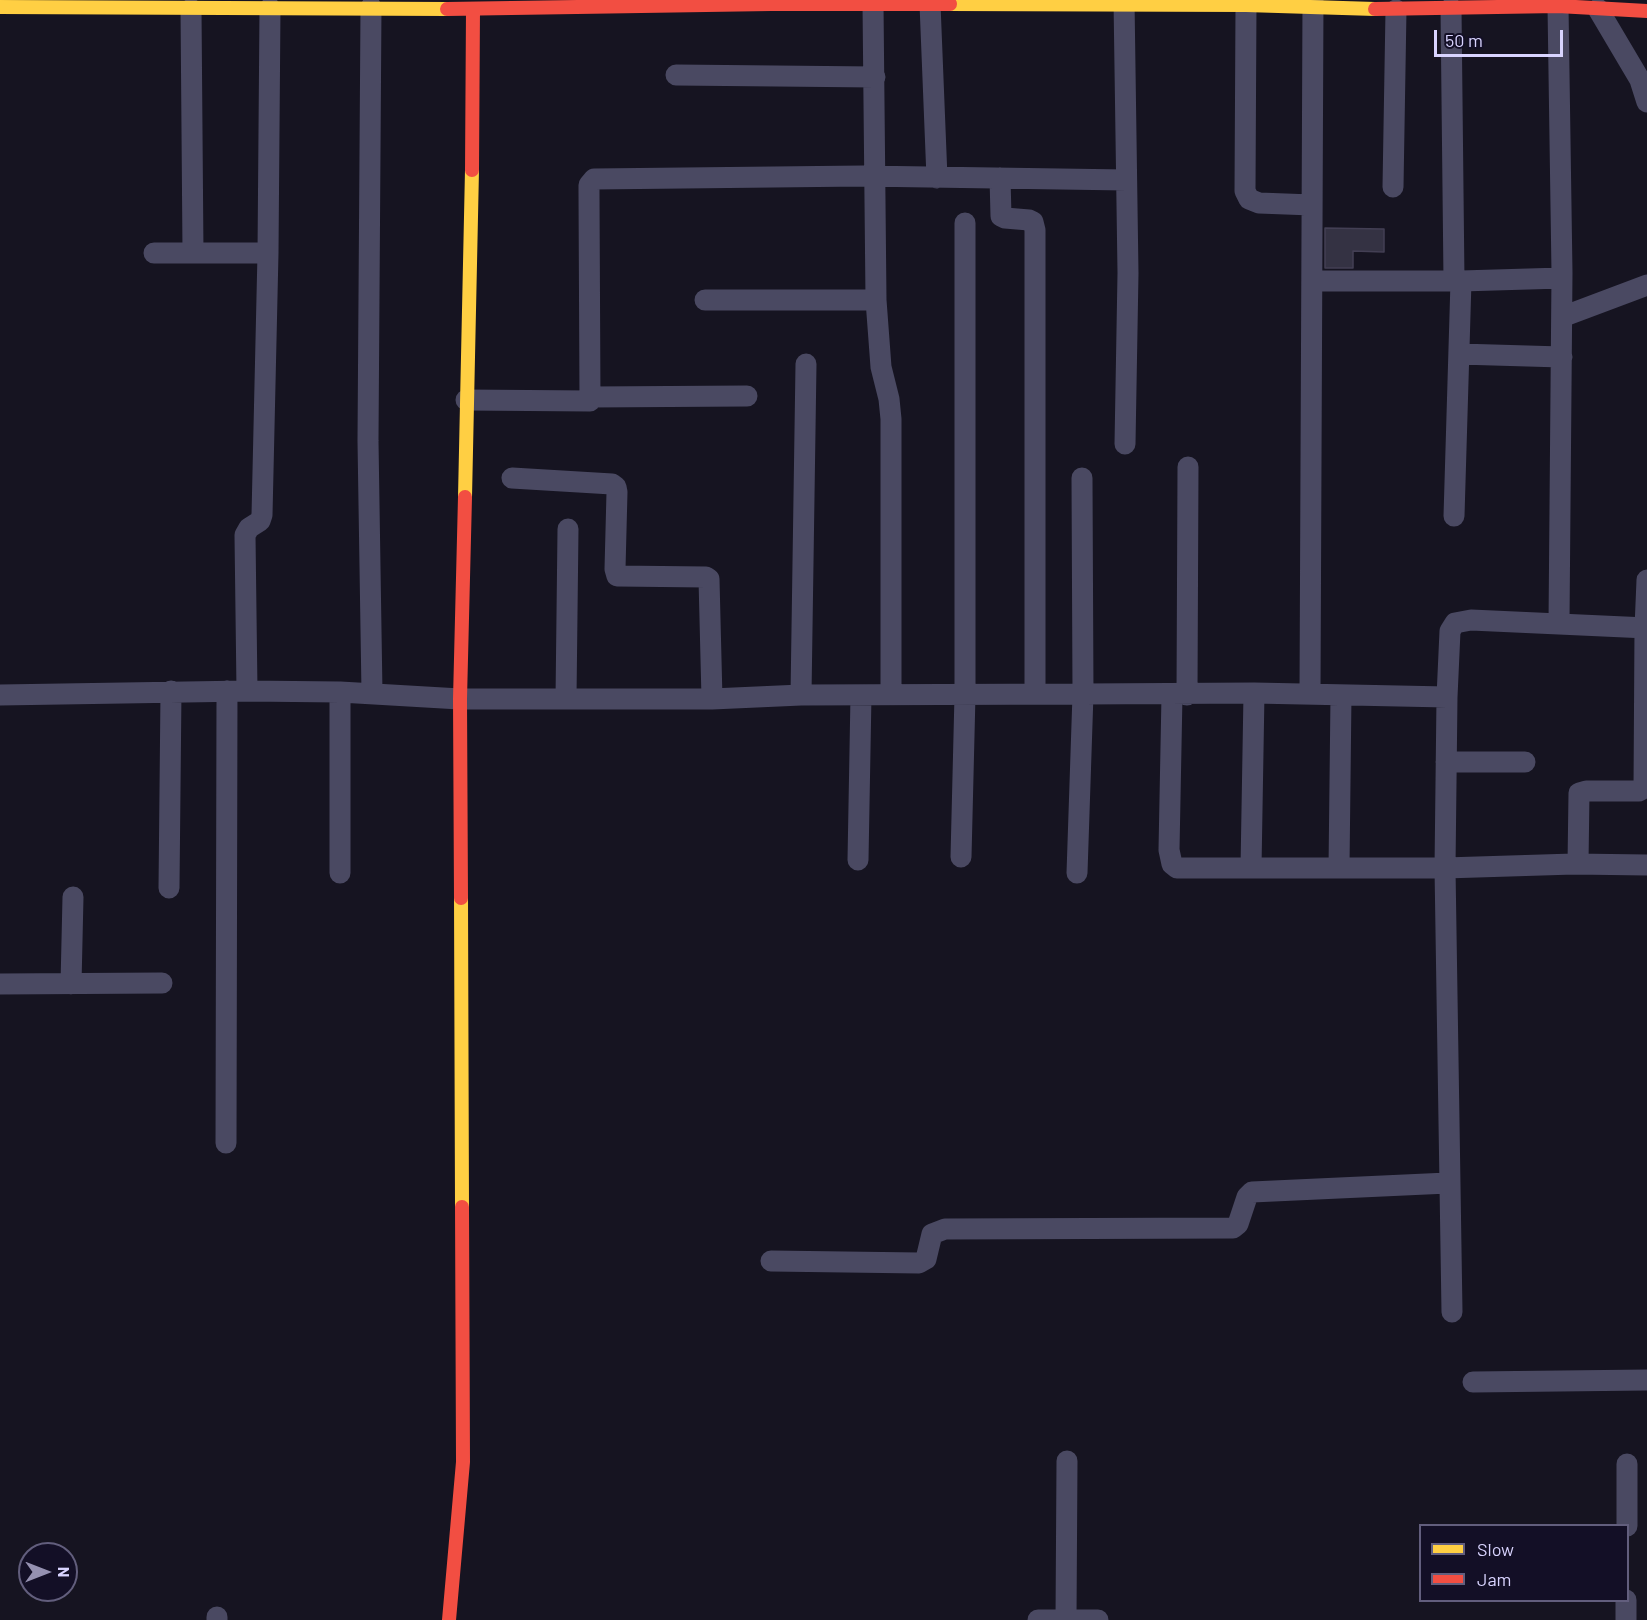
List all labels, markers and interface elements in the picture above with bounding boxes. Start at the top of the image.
scale bar [1437,18,1566,56]
text: 50 m [1445,29,1483,51]
legend [1419,1524,1629,1602]
text: Slow [1477,1538,1514,1560]
north arrow [18,1542,78,1602]
text: N [55,1567,74,1577]
text: Jam [1477,1568,1511,1590]

